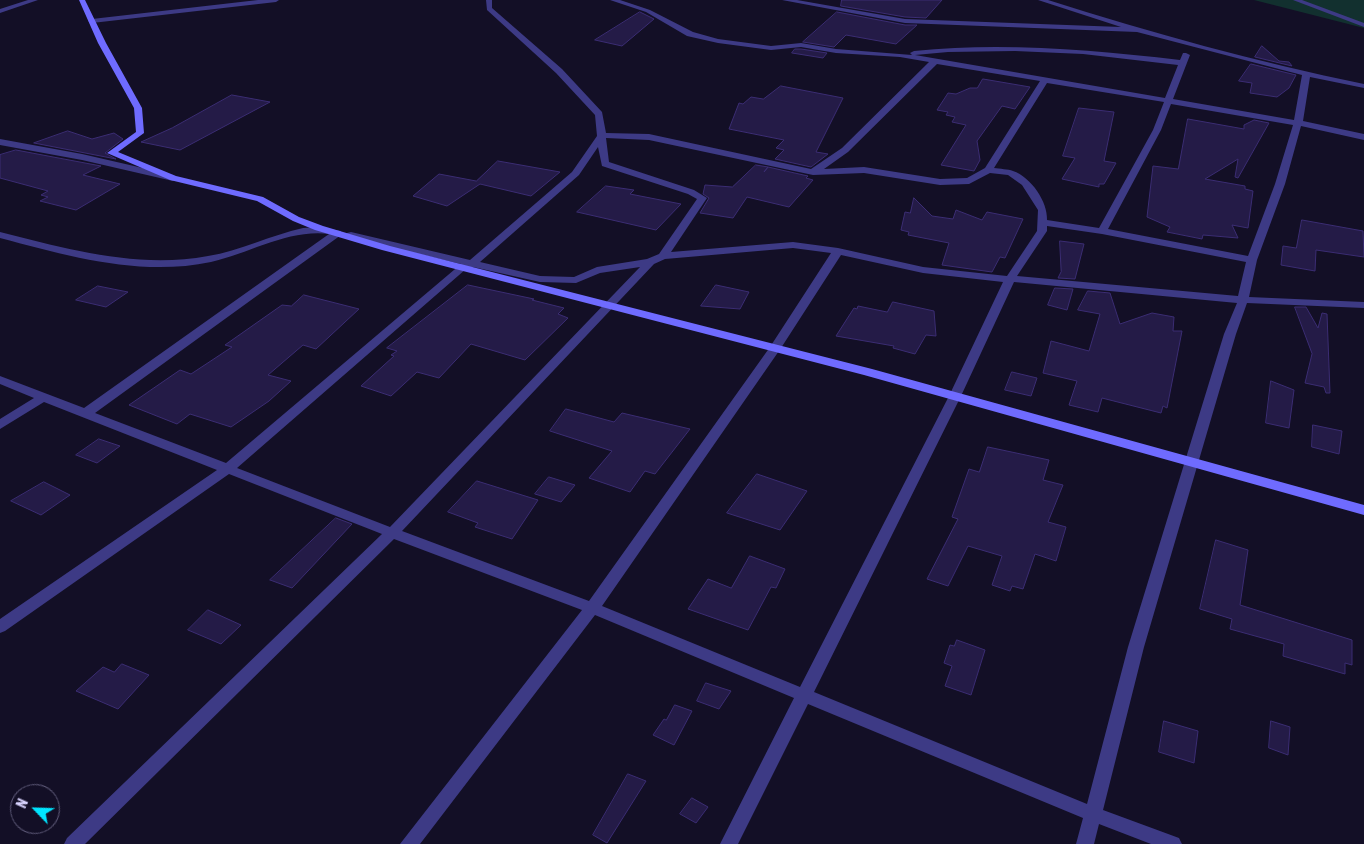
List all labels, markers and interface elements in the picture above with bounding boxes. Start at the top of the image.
north arrow [10,784,60,834]
text: N [13,796,31,810]

